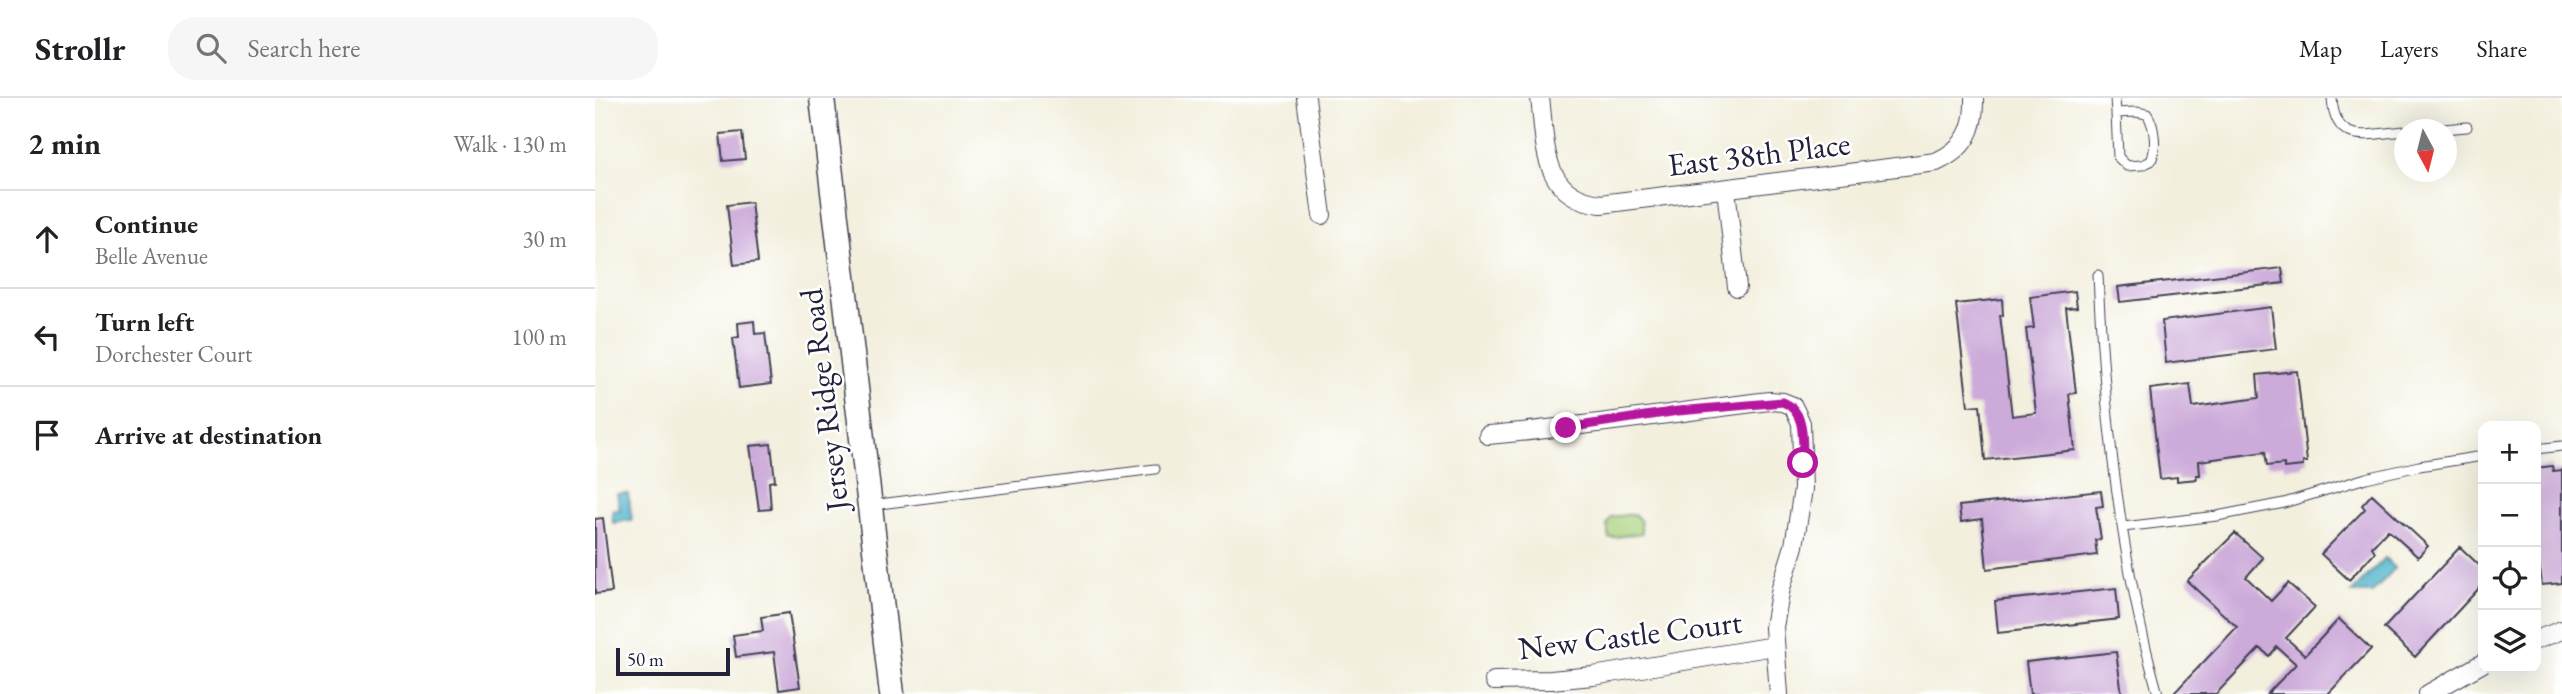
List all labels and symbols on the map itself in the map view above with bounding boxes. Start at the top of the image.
north arrow [2394,119,2457,182]
street label: East 38th Place [1665,122,1853,186]
street label: Jersey Ridge Road [789,286,859,517]
route end [1550,412,1581,443]
route start [1787,447,1818,478]
street label: New Castle Court [1516,600,1744,670]
scale bar [616,645,730,677]

